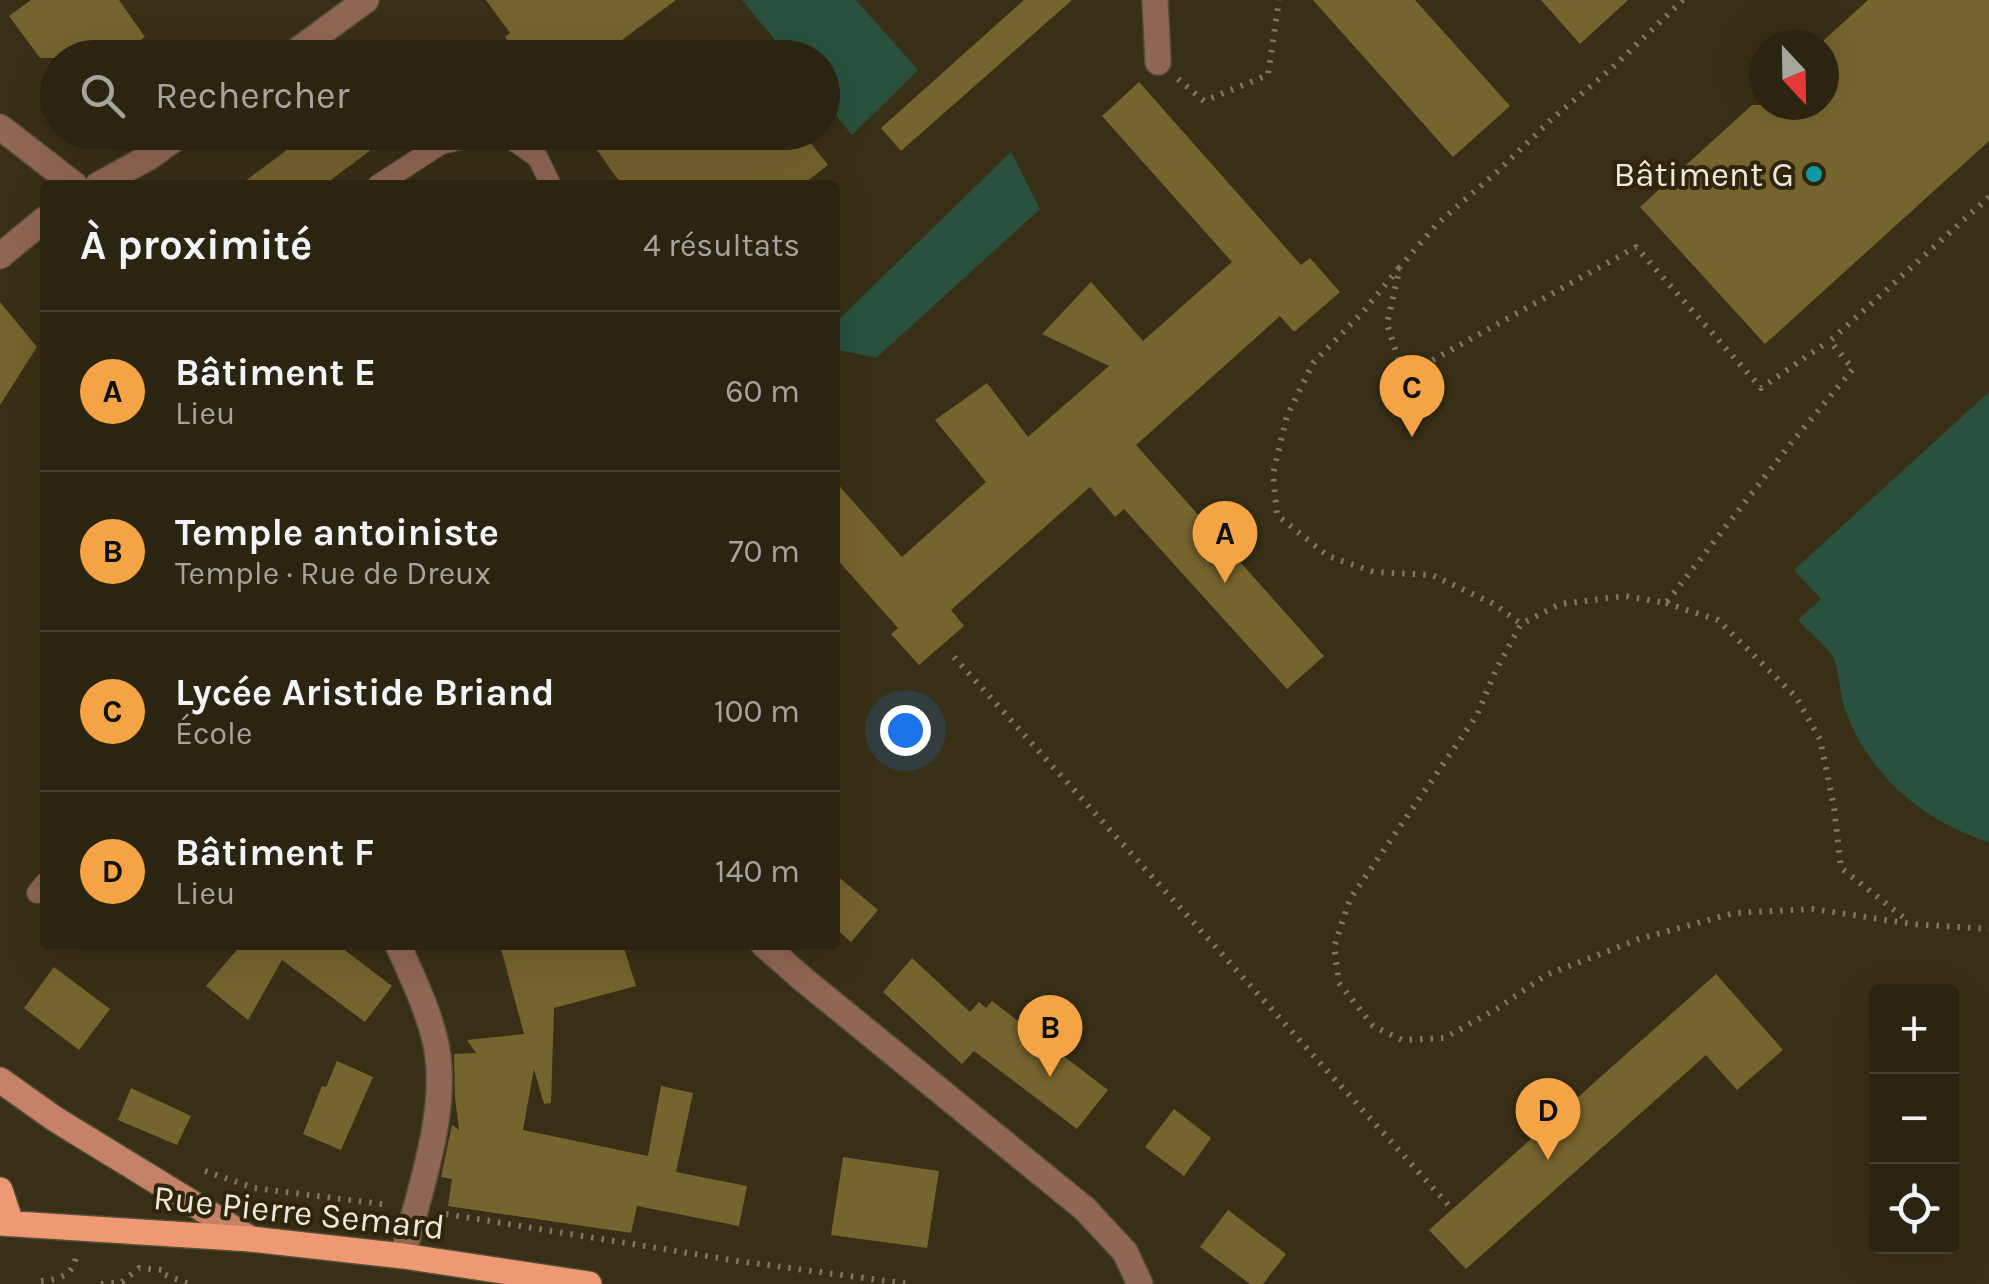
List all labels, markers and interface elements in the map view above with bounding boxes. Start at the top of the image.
north arrow [1749,30,1839,120]
search box [40,40,840,150]
icon: search [75,68,130,123]
text: Rechercher [155,73,349,118]
place label: Bâtiment G [1614,154,1794,195]
marker: Bâtiment G [1803,163,1825,185]
text: À proximité [80,220,312,270]
text: 4 résultats [643,227,800,264]
text: Bâtiment E [175,350,376,395]
pin: C [1380,354,1444,437]
text: A [102,373,123,410]
text: 60 m [725,373,800,410]
text: Lieu [175,395,235,432]
pin: A [1192,500,1258,583]
text: Temple antoiniste [175,510,499,555]
text: B [102,533,123,570]
text: 70 m [728,533,800,570]
text: Temple · Rue de Dreux [175,555,491,592]
text: Lycée Aristide Briand [175,670,555,715]
text: C [102,693,123,730]
text: 100 m [714,693,800,730]
your location [880,705,931,756]
text: École [175,715,252,752]
text: Bâtiment F [175,830,375,875]
text: D [102,853,123,890]
text: 140 m [715,853,800,890]
text: Lieu [175,875,235,912]
map controls [1869,984,1959,1254]
button: + [1869,984,1959,1074]
pin: B [1018,994,1082,1077]
button: − [1869,1074,1959,1164]
pin: D [1516,1078,1580,1160]
button: locate [1869,1164,1959,1254]
street label: Rue Pierre Semard [151,1177,447,1248]

